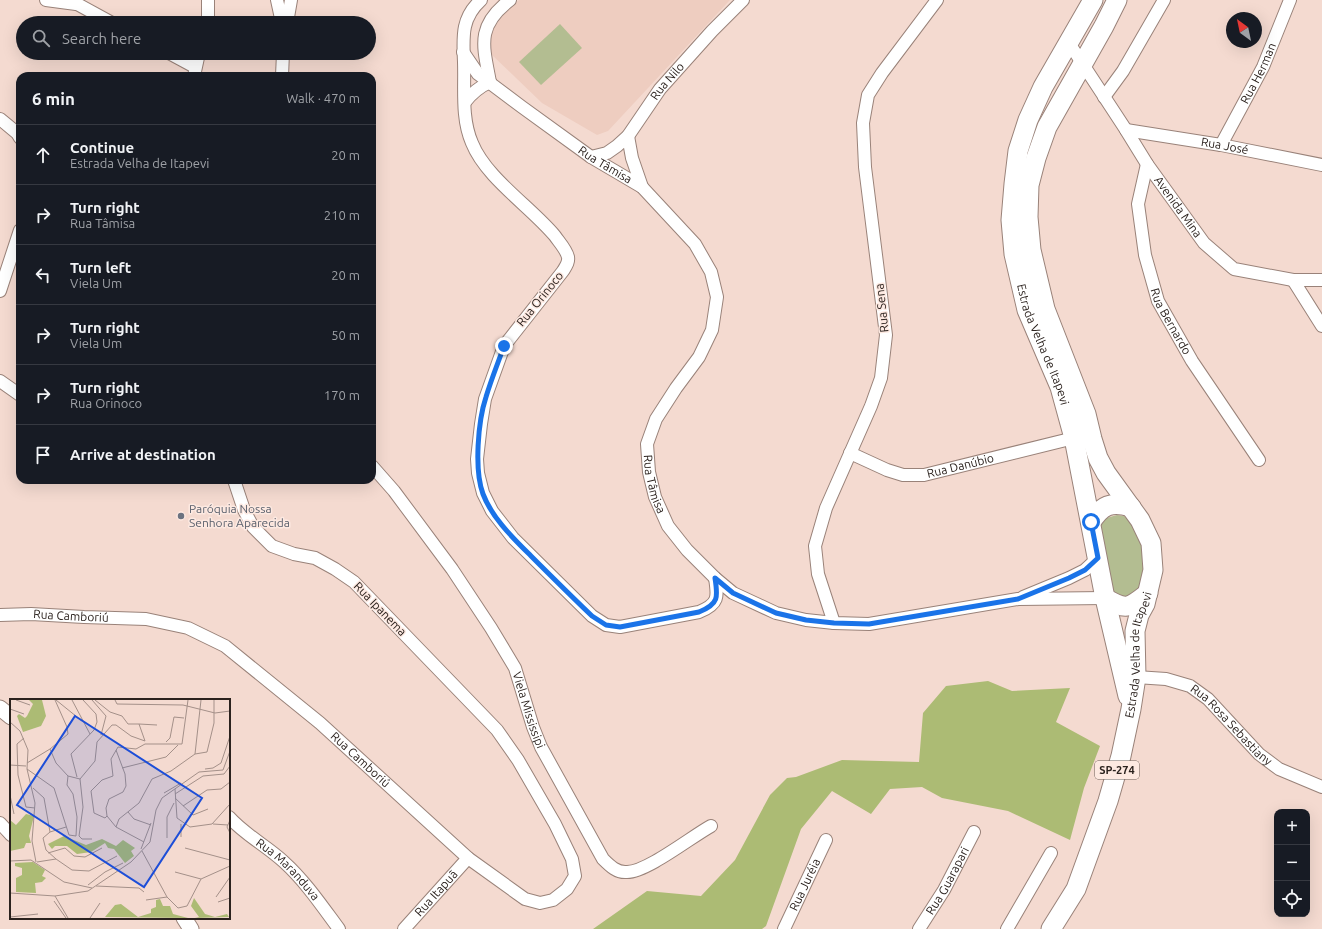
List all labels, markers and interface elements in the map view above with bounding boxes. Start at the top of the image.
north arrow [1226,12,1262,48]
search box [16,16,376,60]
icon: search [30,27,52,49]
text: Search here [62,30,141,47]
street label: Rua Herman [1238,41,1278,106]
street label: Rua Nilo [648,60,687,102]
text: 6 min [32,89,75,108]
text: Walk · 470 m [286,91,360,105]
street label: Rua José [1200,135,1250,156]
text: Continue [70,139,134,156]
street label: Rua Tâmisa [576,143,634,186]
icon: ahead [32,144,54,166]
text: 20 m [331,148,360,162]
text: Estrada Velha de Itapevi [70,156,210,170]
street label: Avenida Mina [1152,174,1205,240]
text: Turn right [70,199,140,216]
icon: right [32,204,54,226]
text: 210 m [324,208,360,222]
text: Rua Tâmisa [70,216,135,230]
text: Turn left [70,259,131,276]
icon: left [32,264,54,286]
text: 20 m [331,268,360,282]
street label: Rua Orinoco [514,269,566,329]
text: Viela Um [70,276,122,290]
street label: Estrada Velha de Itapevi [1015,282,1072,407]
street label: Rua Sena [872,283,891,333]
street label: Rua Bernardo [1149,286,1194,357]
text: Turn right [70,319,140,336]
icon: right [32,324,54,346]
text: 50 m [331,328,360,342]
text: Viela Um [70,336,122,350]
route end [495,337,513,355]
text: Turn right [70,379,140,396]
icon: right [32,384,54,406]
text: 170 m [324,388,360,402]
text: Rua Orinoco [70,396,142,410]
icon: arrive [32,444,54,466]
text: Arrive at destination [70,446,216,463]
street label: Rua Danúbio [925,451,995,480]
street label: Rua Tâmisa [642,454,668,515]
place label: Paróquia Nossa Senhora Aparecida [189,502,290,529]
marker: Paróquia Nossa Senhora Aparecida [176,511,186,521]
route start [1082,513,1100,531]
street label: Rua Ipanema [352,579,409,638]
street label: Estrada Velha de Itapevi [1122,590,1154,719]
street label: Rua Camboriú [33,607,109,624]
street label: Viela Mississipi [511,670,548,750]
street label: Rua Rosa Sebastiany [1188,682,1275,768]
inset map [10,699,230,919]
street label: Rua Camboriú [328,729,393,790]
road number: SP-274 [1095,761,1139,779]
map controls [1274,809,1310,917]
button: + [1274,809,1310,845]
street label: Rua Maranduva [254,835,322,903]
street label: Rua Guarapari [923,845,971,917]
button: − [1274,845,1310,881]
street label: Rua Juréia [787,856,822,913]
street label: Rua Itapuã [412,867,460,919]
button: locate [1274,881,1310,917]

